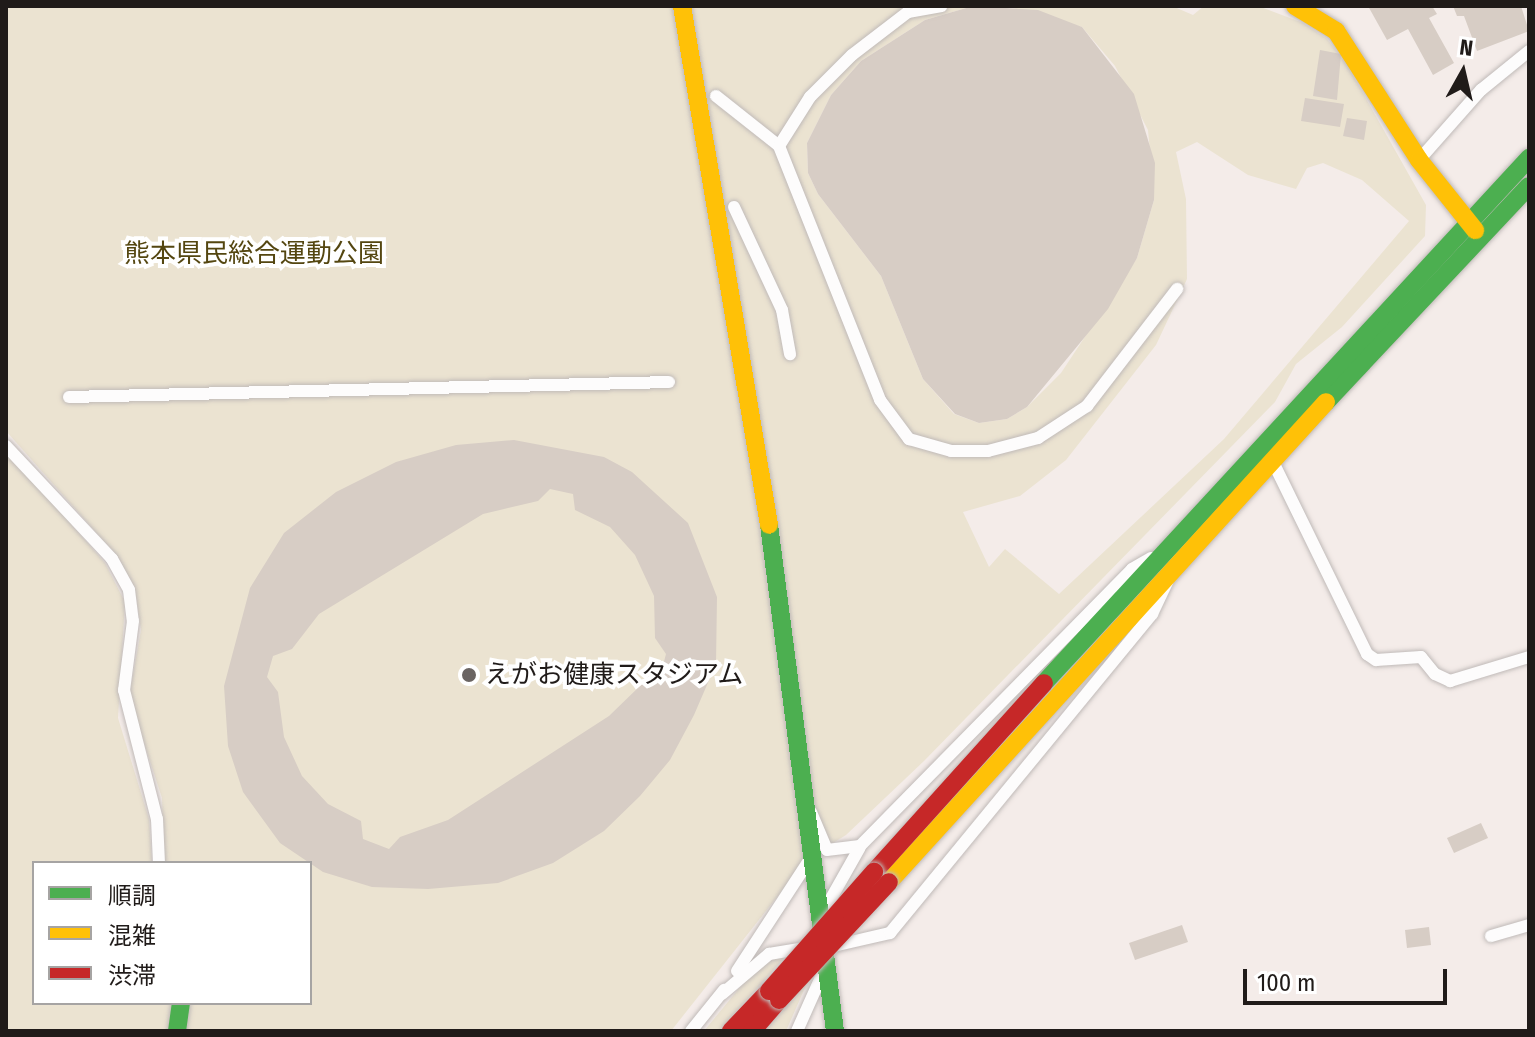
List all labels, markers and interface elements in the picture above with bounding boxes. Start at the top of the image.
north arrow [1423,32,1503,112]
text: N [1458,33,1475,62]
park label: 熊本県民総合運動公園 [124,238,384,270]
place label: えがお健康スタジアム [485,659,745,691]
marker: えがお健康スタジアム [460,666,478,684]
legend [32,861,312,1005]
text: 順調 [108,882,156,910]
text: 混雑 [108,922,156,950]
scale bar [1247,953,1451,1003]
text: 渋滞 [108,962,156,990]
text: 100 m [1257,969,1315,997]

